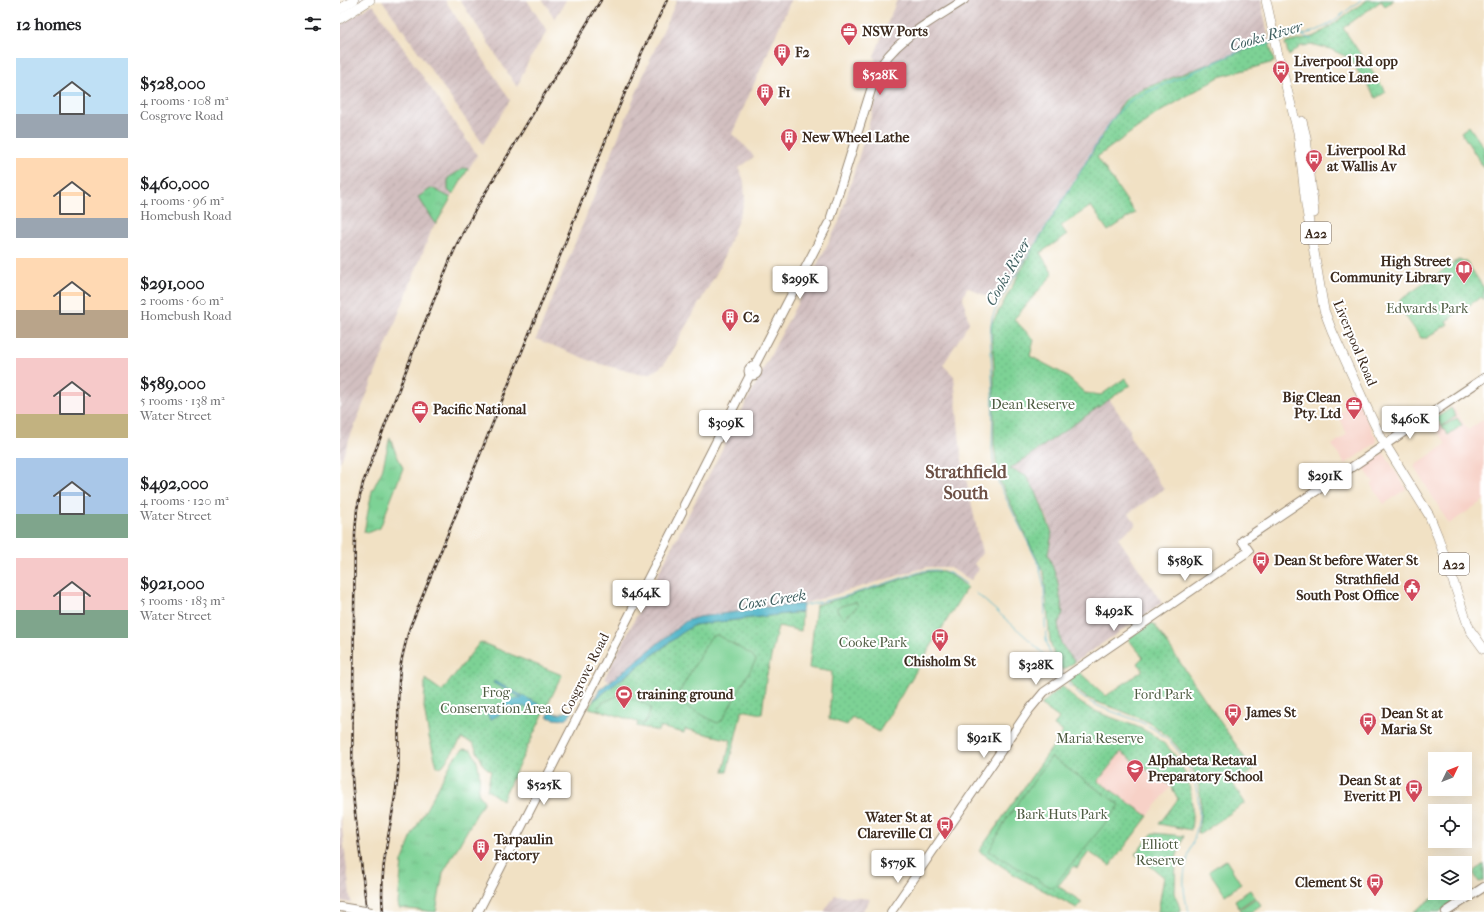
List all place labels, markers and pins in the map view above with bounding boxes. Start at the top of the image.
office icon: NSW Ports [839,21,859,46]
place label: NSW Ports [862,23,929,40]
building icon: F2 [772,42,792,67]
place label: F2 [794,44,810,61]
place label: Liverpool Rd opp Prentice Lane [1294,53,1398,86]
bus stop icon: Liverpool Rd opp Prentice Lane [1271,59,1291,84]
pin: $528K [852,62,908,96]
building icon: F1 [755,82,775,107]
place label: F1 [777,84,791,101]
building icon: New Wheel Lathe [779,127,799,152]
place label: New Wheel Lathe [802,129,910,146]
place label: Liverpool Rd at Wallis Av [1327,142,1407,175]
bus stop icon: Liverpool Rd at Wallis Av [1304,148,1324,173]
place label: High Street Community Library [1330,253,1453,286]
library icon: High Street Community Library [1454,259,1474,284]
pin: $299K [772,266,828,300]
building icon: C2 [720,307,740,332]
place label: C2 [743,309,760,326]
place label: Big Clean Pty. Ltd [1283,389,1342,422]
office icon: Big Clean Pty. Ltd [1344,395,1364,420]
office icon: Pacific National [410,399,430,424]
place label: Pacific National [433,401,526,418]
pin: $460K [1382,406,1438,440]
pin: $309K [698,410,754,444]
pin: $291K [1297,463,1353,497]
pin: $589K [1157,548,1213,582]
bus stop icon: Dean St before Water St [1251,550,1271,575]
place label: Dean St before Water St [1274,552,1419,569]
place label: Strathfield South Post Office [1296,571,1400,604]
public building icon: Strathfield South Post Office [1402,577,1422,602]
pin: $464K [613,580,669,614]
pin: $492K [1086,598,1142,632]
bus stop icon: Chisholm St [930,627,950,652]
pin: $328K [1008,652,1064,686]
place label: Chisholm St [904,653,977,670]
sports icon: training ground [614,684,634,709]
place label: training ground [636,686,735,703]
bus stop icon: James St [1223,702,1243,727]
place label: James St [1244,704,1297,721]
place label: Dean St at Maria St [1380,705,1444,738]
bus stop icon: Dean St at Maria St [1358,711,1378,736]
pin: $921K [956,725,1012,759]
place label: Alphabeta Retaval Preparatory School [1147,752,1263,785]
school or university icon: Alphabeta Retaval Preparatory School [1125,758,1145,783]
pin: $525K [516,772,572,806]
place label: Dean St at Everitt Pl [1339,772,1402,805]
bus stop icon: Dean St at Everitt Pl [1404,778,1424,803]
place label: Water St at Clareville Cl [858,809,933,842]
bus stop icon: Water St at Clareville Cl [935,815,955,840]
place label: Tarpaulin Factory [493,831,554,864]
building icon: Tarpaulin Factory [471,837,491,862]
pin: $579K [870,850,926,884]
bus stop icon: Clement St [1365,872,1385,897]
place label: Clement St [1295,874,1363,891]

